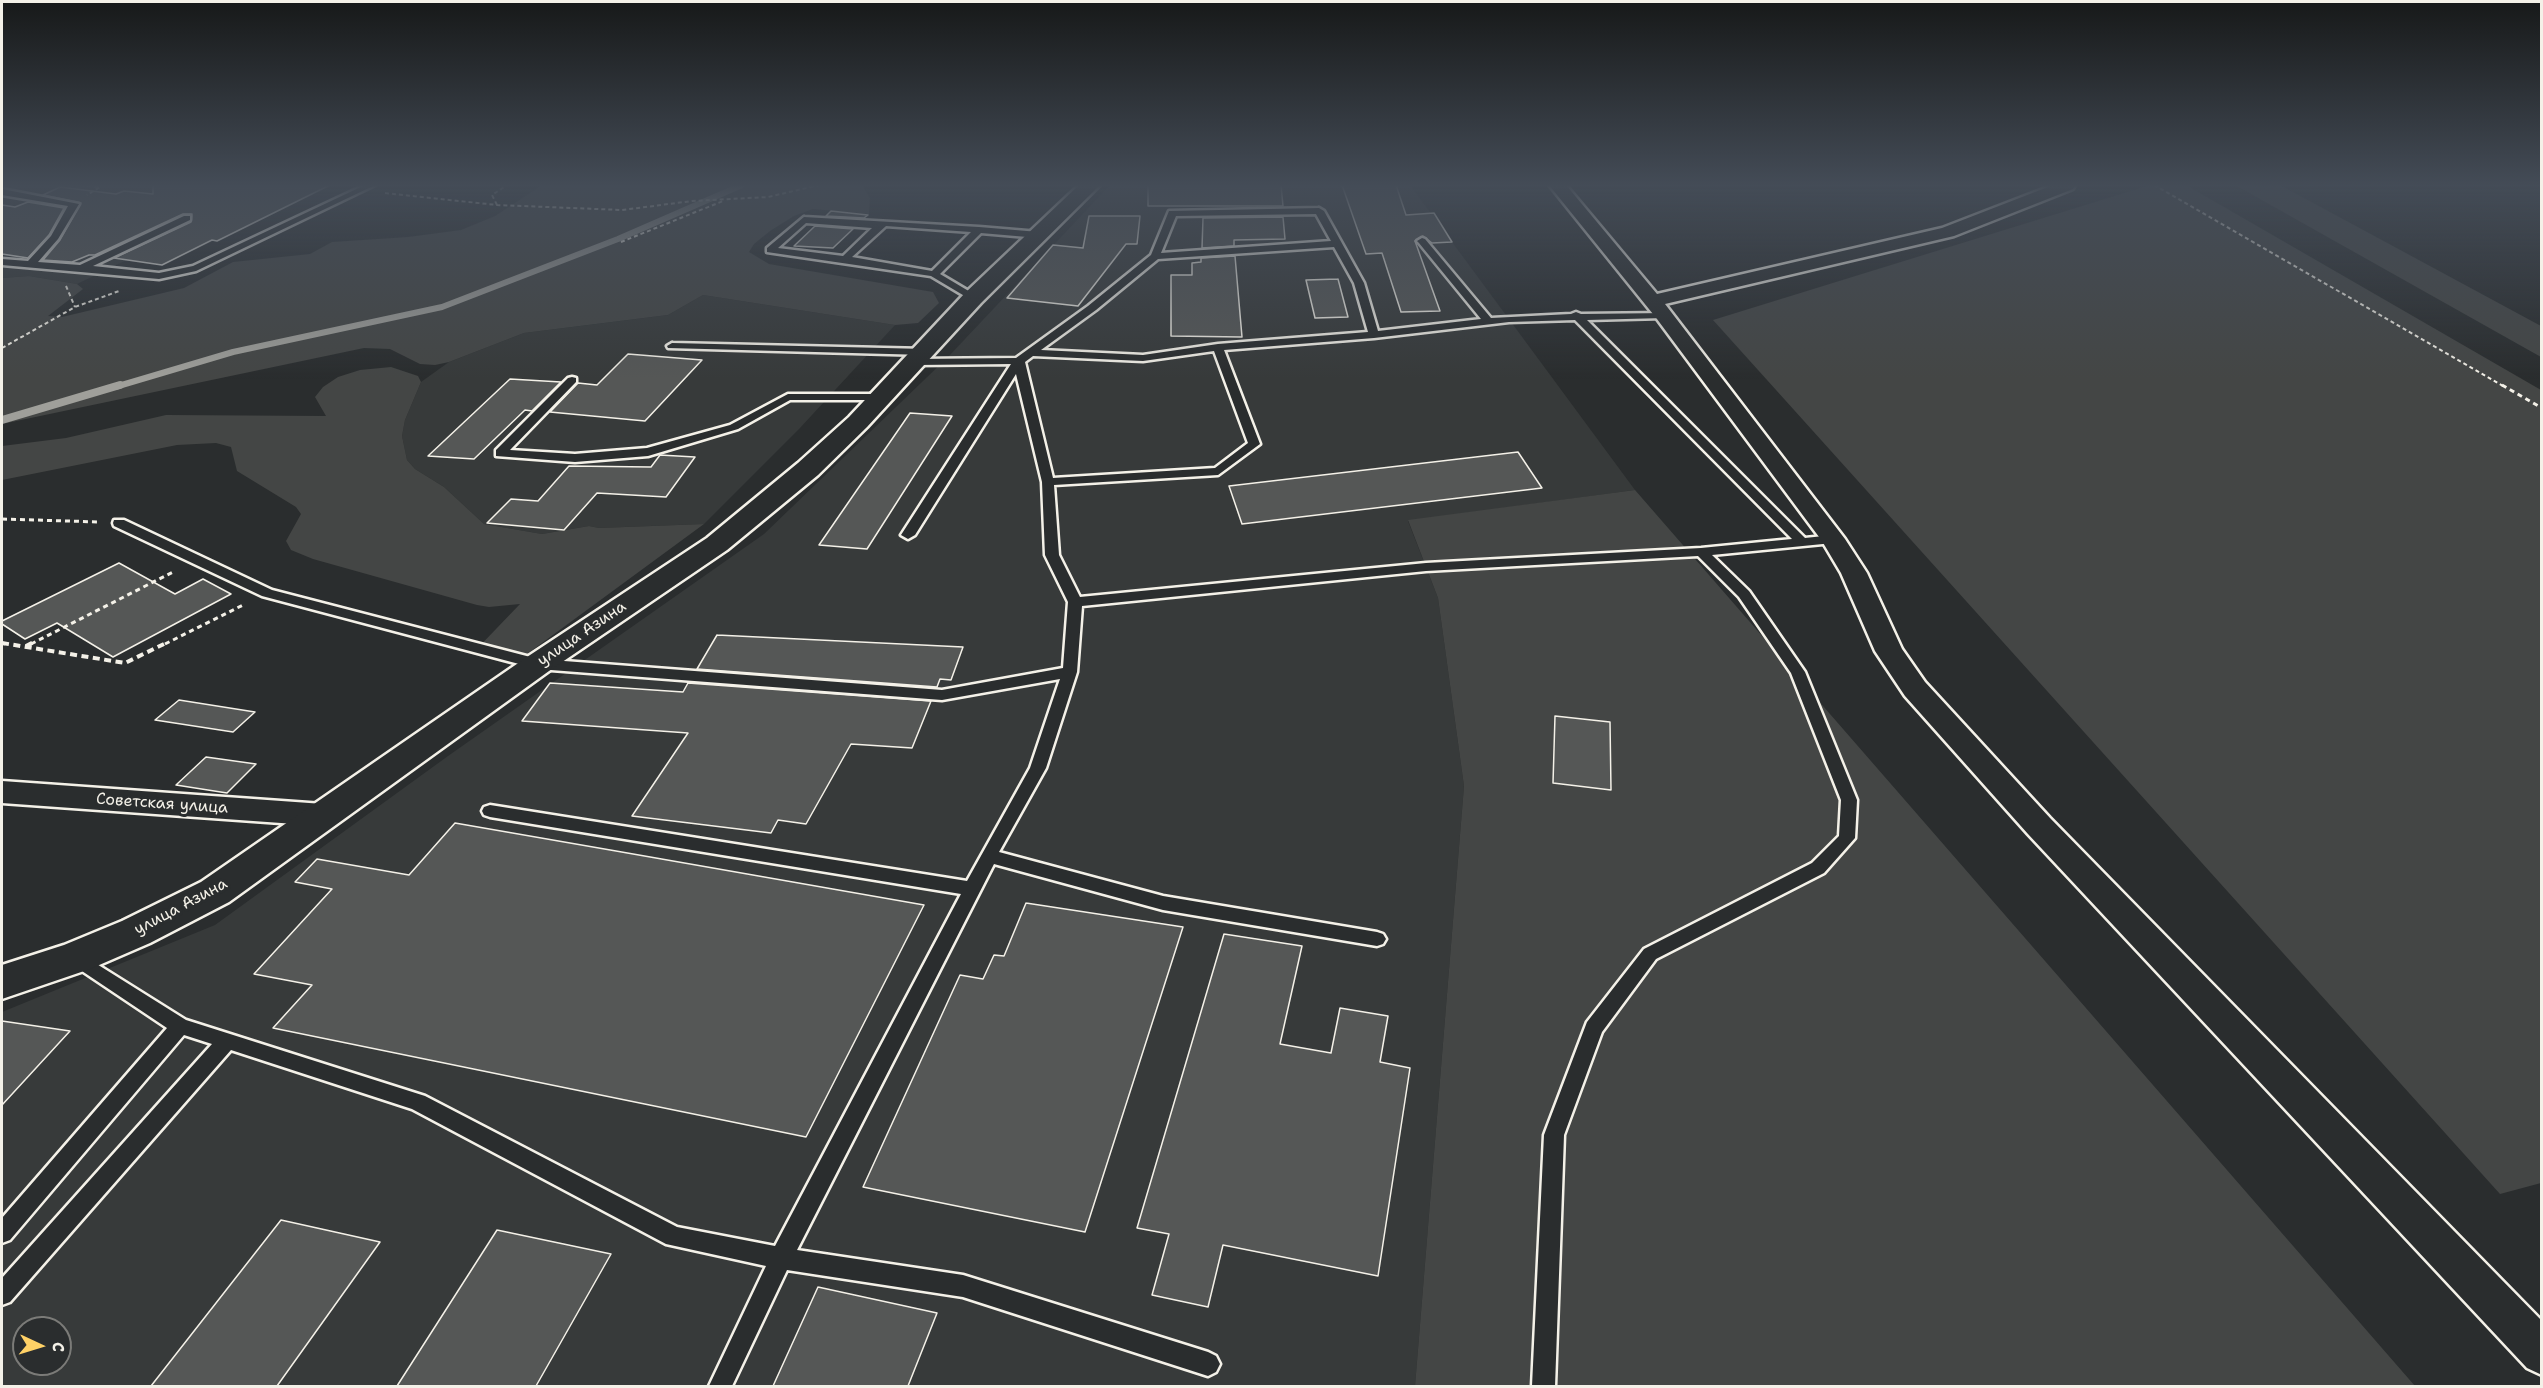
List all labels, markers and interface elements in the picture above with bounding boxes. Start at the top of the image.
street label: улица Азина [534,597,630,671]
street label: Советская улица [95,790,229,818]
street label: улица Азина [131,874,231,940]
north arrow [12,1316,72,1376]
text: С [48,1342,69,1353]

